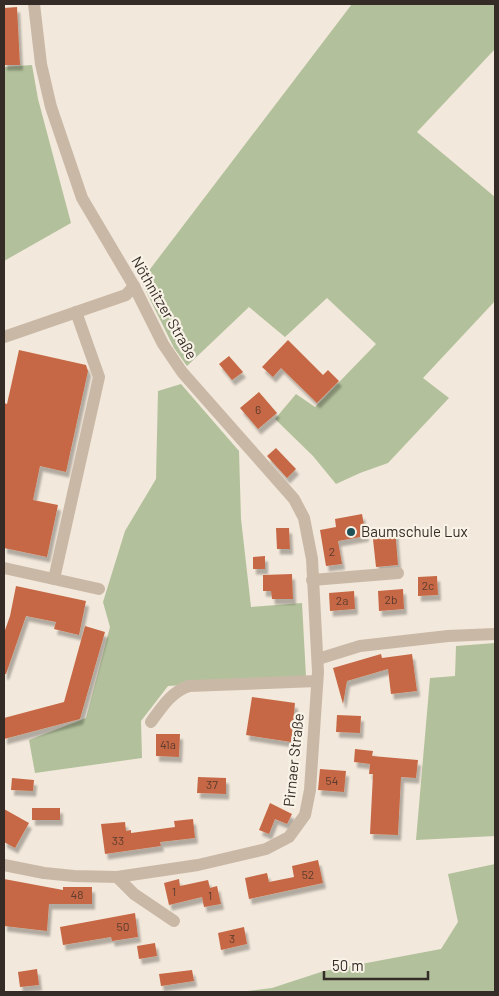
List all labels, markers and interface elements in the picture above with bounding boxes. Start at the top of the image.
street label: Nöthnitzer Straße [128,253,202,362]
house number: 6 [255,402,261,416]
place label: Baumschule Lux [361,522,468,540]
marker: Baumschule Lux [345,526,357,538]
house number: 2 [329,544,335,558]
house number: 2c [422,578,434,592]
house number: 2b [385,592,397,606]
house number: 2a [336,593,348,607]
street label: Pirnaer Straße [279,712,307,808]
house number: 41a [160,737,176,751]
house number: 54 [326,773,338,787]
house number: 37 [206,777,218,791]
house number: 33 [112,833,124,847]
house number: 52 [302,867,314,881]
house number: 1 [172,884,176,898]
house number: 48 [71,887,83,901]
house number: 1 [208,888,212,902]
house number: 50 [117,919,129,933]
house number: 3 [229,931,235,945]
scale bar [324,948,428,980]
text: 50 m [332,956,364,974]

